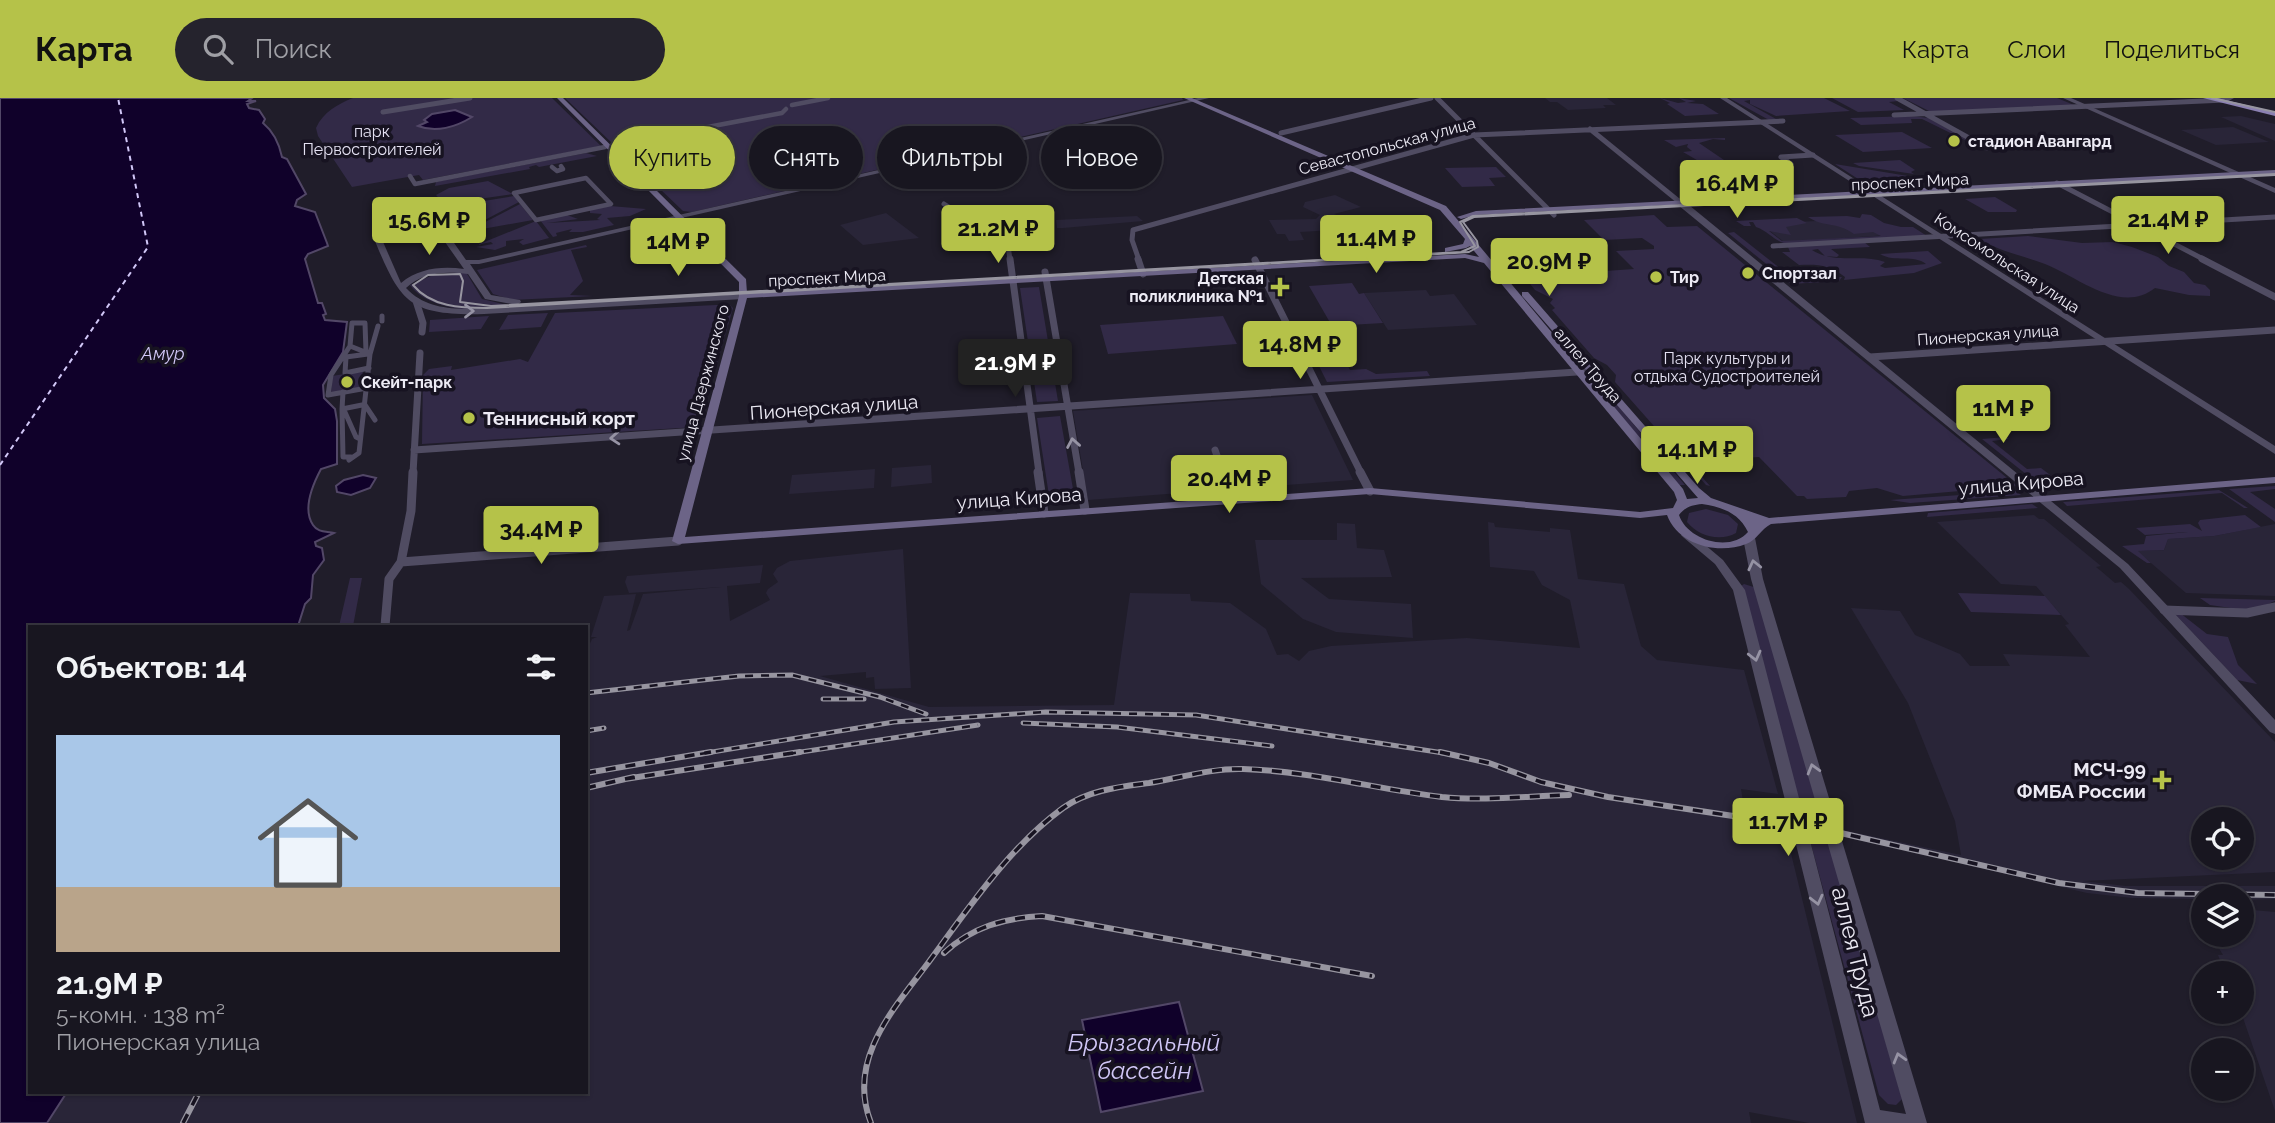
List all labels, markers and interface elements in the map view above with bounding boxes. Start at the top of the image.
search box [175,18,665,81]
text: Карта [35,30,133,69]
icon: search [199,30,237,68]
text: Поиск [255,34,332,64]
text: Карта [1902,35,1969,64]
text: Слои [2007,35,2066,64]
text: Поделиться [2104,35,2240,64]
street label: Севастопольская улица [1297,113,1477,179]
park label: парк Первостроителей [302,122,442,159]
chip: Купить [609,126,735,189]
chip: Снять [749,126,863,189]
chip: Фильтры [877,126,1027,189]
chip: Новое [1041,126,1162,189]
place label: стадион Авангард [1968,132,2112,151]
marker: стадион Авангард [1946,133,1962,149]
pin: 16.4M ₽ [1672,160,1802,220]
text: 16.4M ₽ [1696,169,1778,196]
street label: проспект Мира [1851,169,1969,195]
pin: 21.4M ₽ [2103,197,2233,256]
pin: 15.6M ₽ [364,198,494,257]
text: 21.4M ₽ [2127,205,2209,232]
text: 15.6M ₽ [388,206,470,233]
pin: 21.2M ₽ [933,206,1063,265]
street label: Комсомольская улица [1931,209,2083,317]
text: 21.2M ₽ [957,214,1039,241]
pin: 11.4M ₽ [1311,216,1441,275]
pin: 14M ₽ [629,218,727,278]
text: 11.4M ₽ [1336,224,1416,251]
text: 14M ₽ [646,227,710,254]
pin: 20.9M ₽ [1484,238,1614,298]
text: 20.9M ₽ [1507,247,1591,274]
place label: Спортзал [1762,264,1837,283]
street label: проспект Мира [768,265,886,291]
marker: Спортзал [1740,265,1756,281]
place label: Тир [1670,268,1699,287]
place label: Детская поликлиника №1 [1129,269,1264,306]
marker: Тир [1648,269,1664,285]
marker: Детская поликлиника №1 [1270,277,1290,297]
street label: улица Дзержинского [673,302,733,464]
one-way arrow [464,303,475,319]
street label: Пионерская улица [1916,321,2060,349]
pin: 14.8M ₽ [1235,322,1365,381]
street label: аллея Труда [1550,324,1626,406]
text: 14.8M ₽ [1259,330,1341,357]
pin: 21.9M ₽ [950,340,1080,399]
water label: Амур [140,343,185,364]
text: 21.9M ₽ [974,348,1056,375]
park label: Парк культуры и отдыха Судостроителей [1634,349,1820,386]
place label: Скейт-парк [361,373,452,392]
marker: Скейт-парк [339,374,355,390]
pin: 11M ₽ [1954,386,2052,445]
street label: Пионерская улица [749,390,919,424]
text: 11M ₽ [1972,394,2034,421]
place label: Теннисный корт [483,407,636,429]
marker: Теннисный корт [461,410,477,426]
pin: 14.1M ₽ [1632,426,1762,486]
one-way arrow [609,430,620,445]
text: 14.1M ₽ [1657,435,1737,462]
one-way arrow [1066,437,1081,449]
pin: 20.4M ₽ [1164,456,1294,515]
text: 20.4M ₽ [1187,464,1271,491]
street label: улица Кирова [1958,467,2084,499]
street label: улица Кирова [956,483,1082,513]
pin: 34.4M ₽ [476,506,606,566]
text: 34.4M ₽ [499,515,583,542]
one-way arrow [1748,559,1762,571]
icon: filters [522,648,560,686]
text: Объектов: 14 [56,650,247,685]
one-way arrow [1747,650,1761,662]
place label: МСЧ-99 ФМБА России [2017,758,2146,802]
one-way arrow [1807,763,1822,775]
marker: МСЧ-99 ФМБА России [2152,770,2172,790]
icon: home [245,780,371,906]
pin: 11.7M ₽ [1723,798,1853,858]
text: 11.7M ₽ [1748,807,1828,834]
map controls [2191,807,2254,1101]
button: locate [2191,807,2254,870]
street label: аллея Труда [1827,884,1885,1020]
button: layers [2191,884,2254,947]
one-way arrow [1809,894,1823,906]
button: + [2191,961,2254,1024]
text: 21.9M ₽ [56,966,163,1001]
text: 5-комн. · 138 m² [56,1001,225,1028]
text: Пионерская улица [56,1028,260,1055]
water label: Брызгальный бассейн [1068,1028,1220,1085]
button: − [2191,1038,2254,1101]
one-way arrow [1892,1052,1907,1064]

